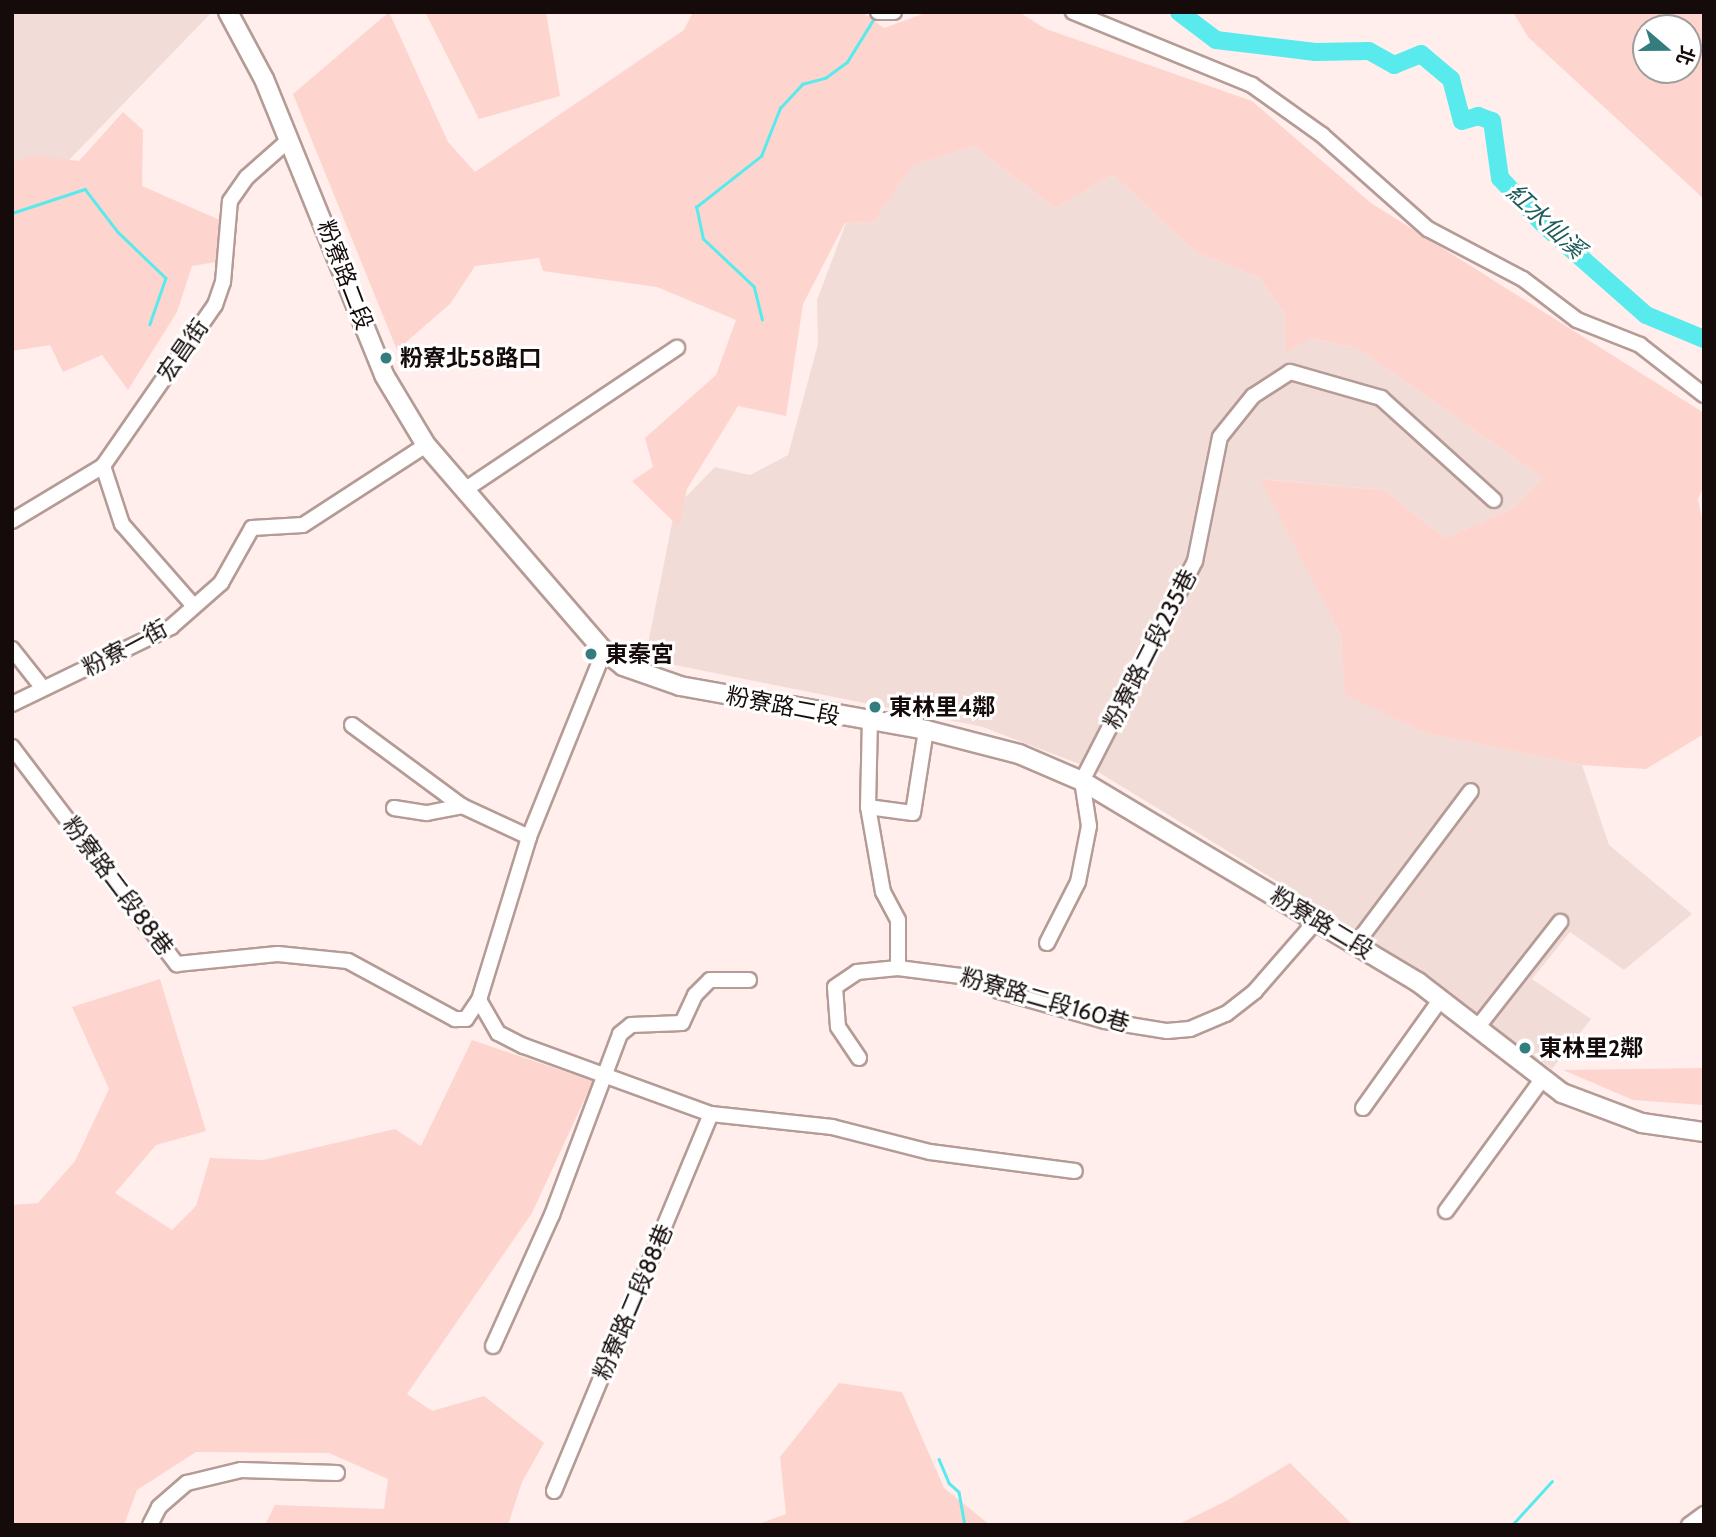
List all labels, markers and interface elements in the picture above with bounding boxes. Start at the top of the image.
north arrow [1632,14,1702,84]
text: 北 [1671,43,1699,69]
water label: 紅水仙溪 [1501,178,1591,264]
street label: 粉寮路二段 [312,216,378,334]
street label: 宏昌街 [152,314,214,386]
place label: 粉寮北58路口 [400,344,541,372]
marker: 粉寮北58路口 [378,350,394,366]
street label: 粉寮路二段235巷 [1098,565,1202,733]
street label: 粉寮一街 [78,614,172,682]
place label: 東秦宮 [605,640,674,668]
marker: 東秦宮 [583,646,599,662]
street label: 粉寮路二段 [724,681,842,731]
place label: 東林里4鄰 [889,693,995,721]
marker: 東林里4鄰 [867,699,883,715]
street label: 粉寮路二段88巷 [57,811,179,961]
street label: 粉寮路二段 [1266,882,1378,964]
street label: 粉寮路二段160巷 [957,963,1133,1037]
place label: 東林里2鄰 [1539,1034,1643,1062]
marker: 東林里2鄰 [1517,1040,1533,1056]
street label: 粉寮路二段88巷 [588,1220,678,1384]

